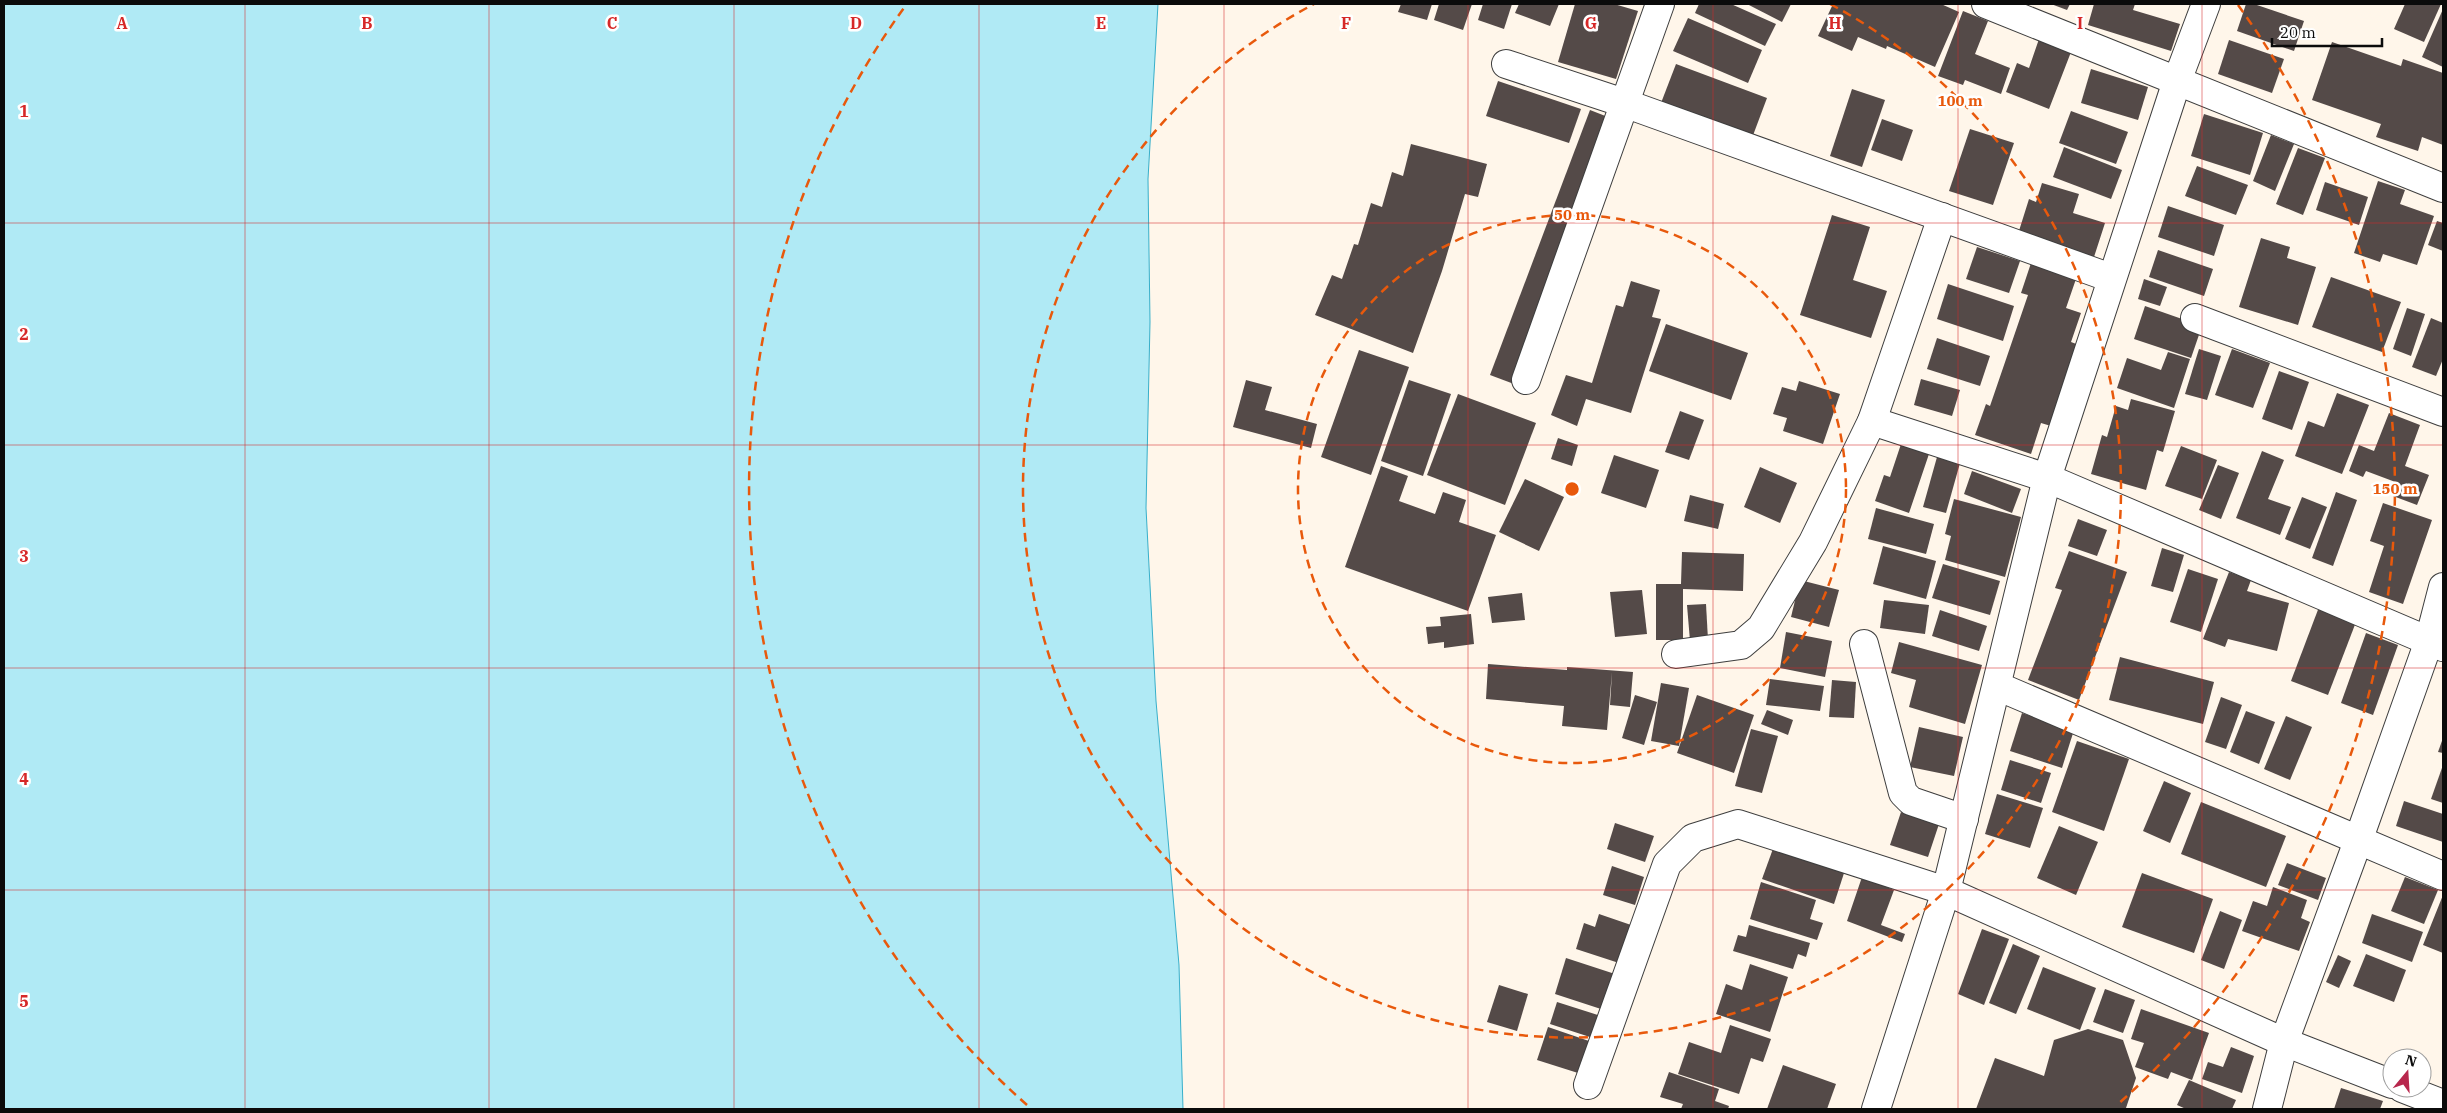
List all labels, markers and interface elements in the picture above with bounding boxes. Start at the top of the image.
text: A [116,13,128,33]
text: B [361,13,373,33]
text: C [607,13,617,33]
text: D [850,13,862,33]
text: E [1096,13,1106,33]
text: F [1341,13,1351,33]
text: G [1585,13,1597,33]
text: H [1829,13,1842,33]
text: I [2077,13,2083,33]
scale bar [2272,15,2382,47]
text: 20 m [2280,23,2316,42]
text: 100 m [1937,91,1983,110]
text: 1 [19,101,29,121]
text: 50 m [1554,205,1590,224]
text: 2 [19,324,29,344]
text: 150 m [2372,479,2418,498]
centre of rings [1563,480,1581,498]
text: 3 [19,546,29,566]
text: 4 [19,769,29,789]
text: 5 [19,991,29,1011]
north arrow [2382,1048,2432,1098]
text: N [2403,1050,2419,1071]

